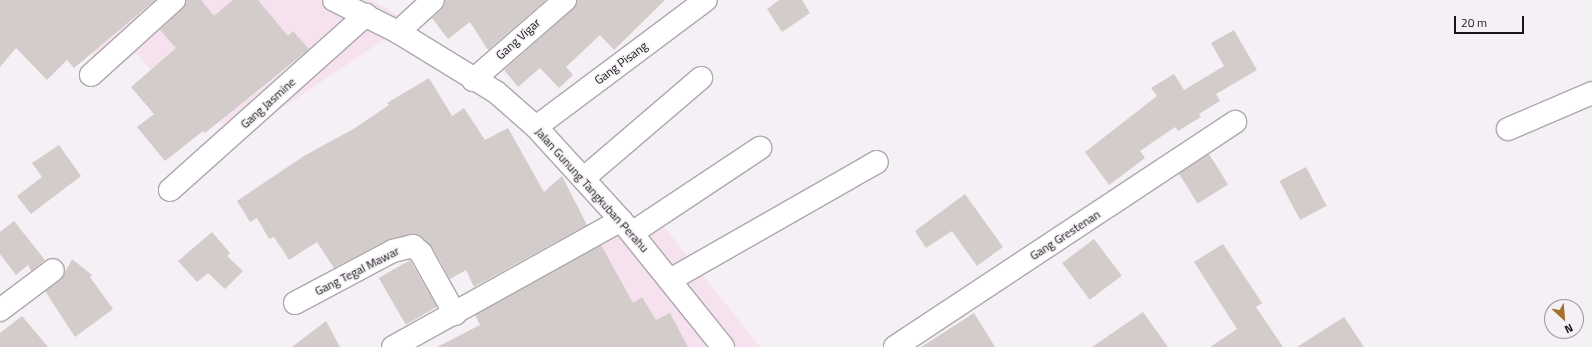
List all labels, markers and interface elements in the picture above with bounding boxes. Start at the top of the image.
scale bar [1456,8,1526,34]
text: 20 m [1461,13,1487,32]
street label: Gang Vigar [493,15,543,63]
street label: Gang Pisang [592,38,650,88]
street label: Gang Jasmine [238,75,298,131]
street label: Jalan Gunung Tangkuban Perahu [532,125,652,255]
street label: Gang Grestenan [1027,207,1103,263]
street label: Gang Tegal Mawar [312,244,402,298]
north arrow [1544,299,1584,339]
text: N [1562,320,1576,338]

